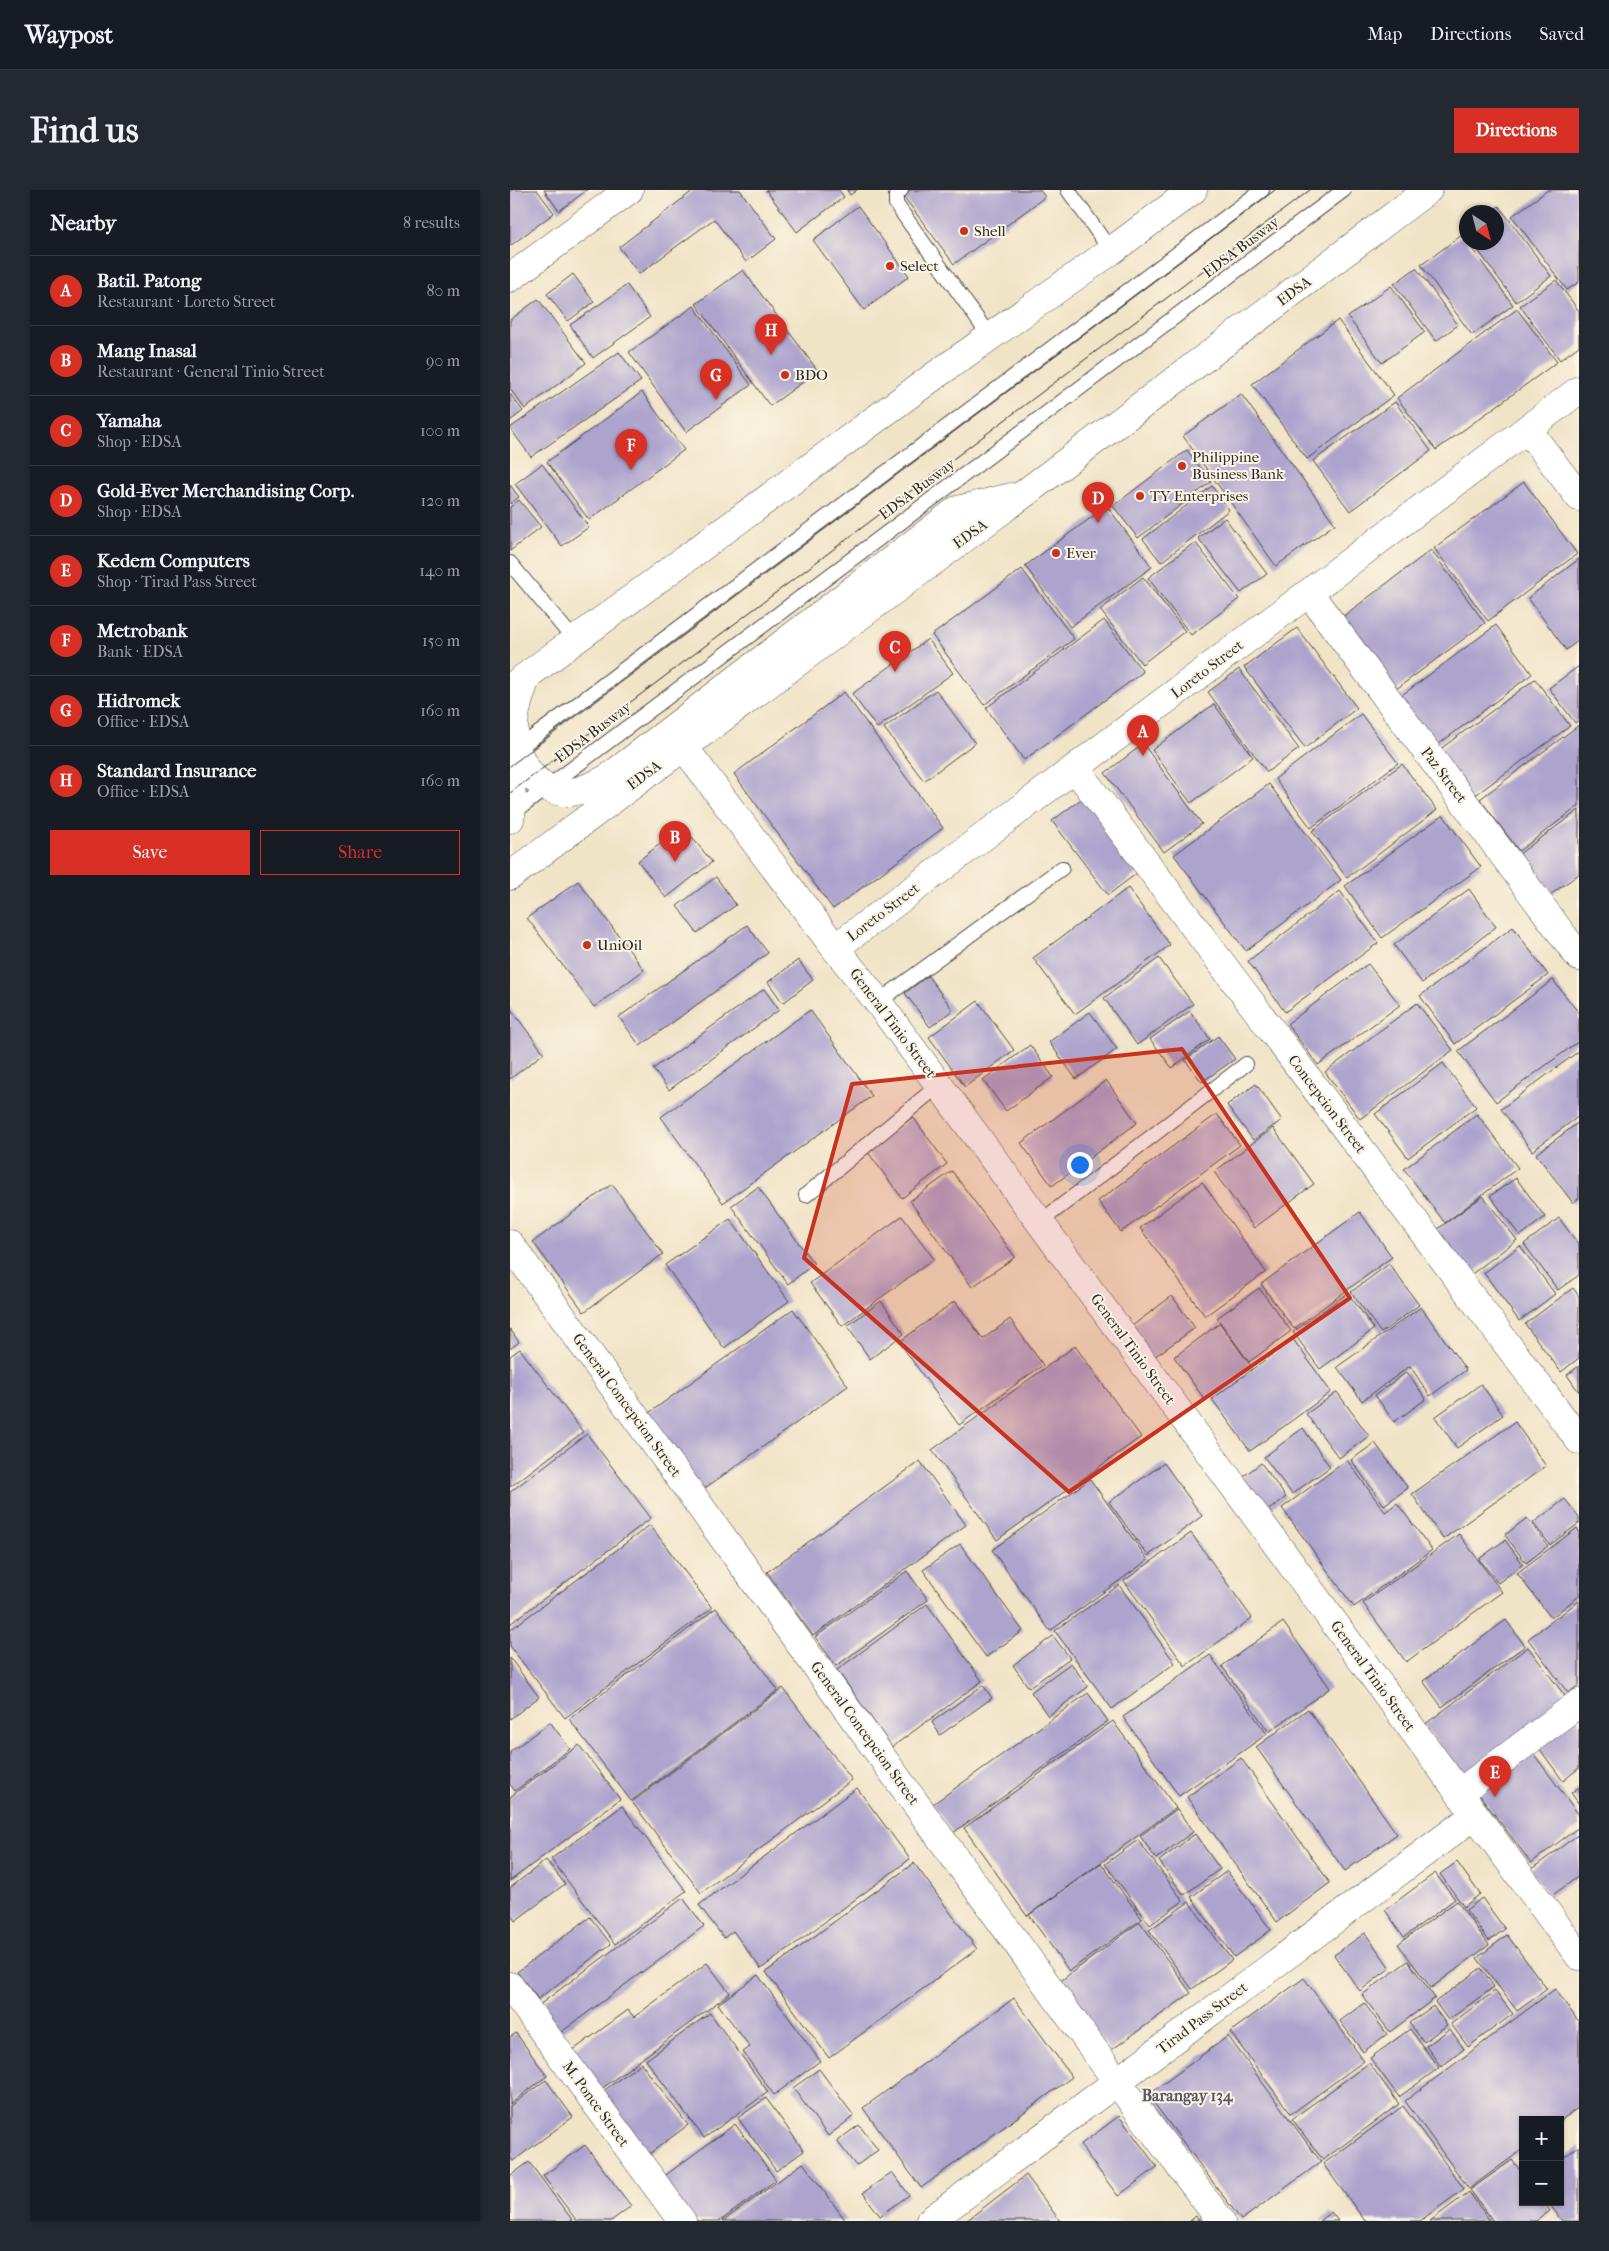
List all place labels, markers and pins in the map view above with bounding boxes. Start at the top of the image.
place label: Shell [974,222,1006,240]
marker: Shell [958,225,970,237]
place label: Select [900,257,939,275]
marker: Select [884,260,896,272]
pin: H [755,314,787,355]
pin: G [700,359,732,400]
place label: BDO [795,366,828,384]
marker: BDO [779,369,791,381]
pin: F [615,429,647,470]
place label: Philippine Business Bank [1192,448,1284,483]
marker: Philippine Business Bank [1176,460,1188,472]
pin: D [1082,482,1114,523]
place label: TY Enterprises [1150,487,1249,505]
marker: TY Enterprises [1134,490,1146,502]
place label: Ever [1066,544,1097,562]
marker: Ever [1050,547,1062,559]
pin: C [879,631,911,672]
pin: A [1127,715,1159,756]
pin: B [659,821,691,862]
place label: UniOil [597,936,642,954]
marker: UniOil [581,939,593,951]
pin: E [1479,1756,1511,1797]

